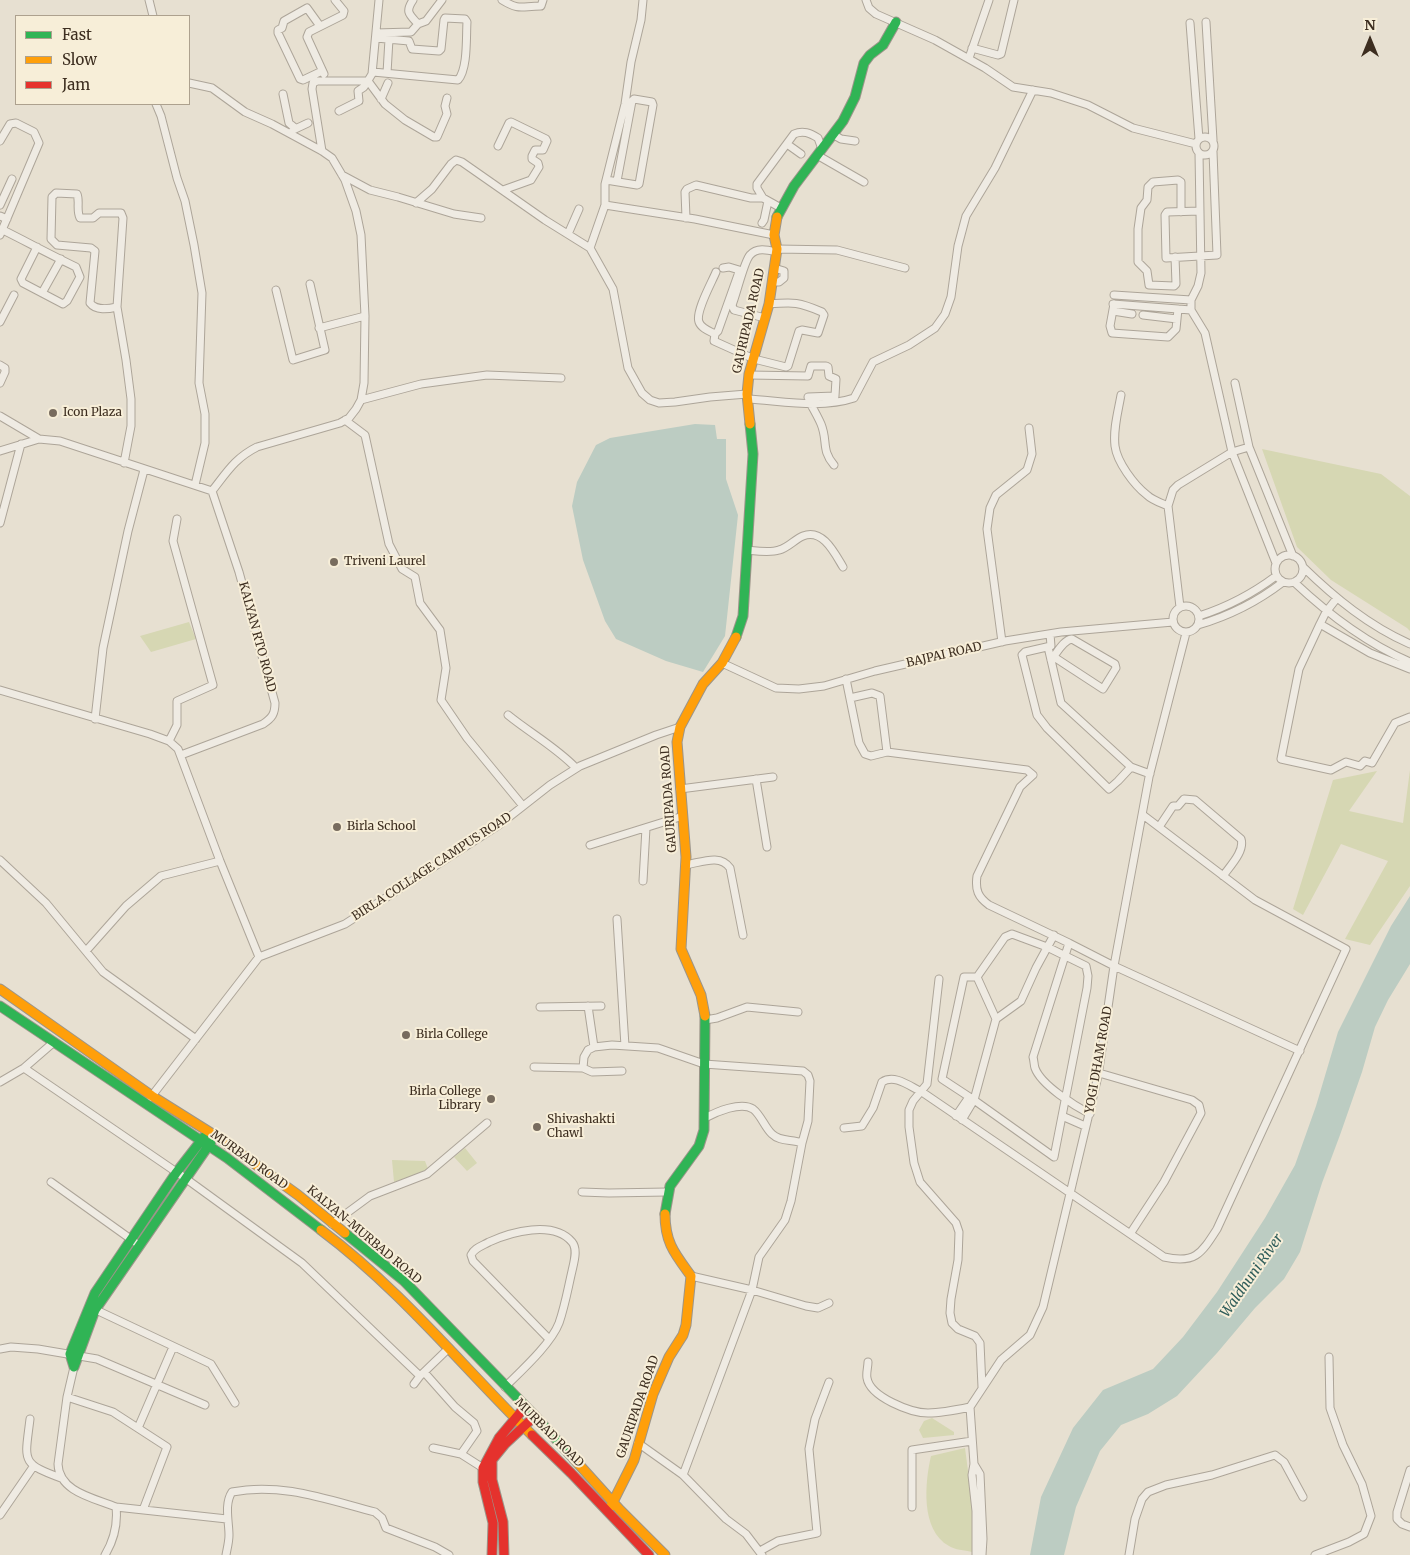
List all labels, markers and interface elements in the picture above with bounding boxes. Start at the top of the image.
legend [15,15,190,105]
north arrow [1345,15,1395,65]
text: N [1364,16,1376,34]
text: Fast [62,25,92,44]
text: Slow [62,50,97,69]
text: Jam [62,75,90,94]
street label: GAURIPADA ROAD [730,267,768,375]
place label: Icon Plaza [63,406,122,420]
marker: Icon Plaza [47,407,59,419]
place label: Triveni Laurel [344,555,426,569]
marker: Triveni Laurel [328,556,340,568]
street label: KALYAN RTO ROAD [235,580,279,694]
street label: BAJPAI ROAD [905,639,983,671]
street label: GAURIPADA ROAD [658,745,680,853]
street label: BIRLA COLLAGE CAMPUS ROAD [350,810,514,924]
place label: Birla School [347,820,416,834]
marker: Birla School [331,821,343,833]
street label: YOGI DHAM ROAD [1082,1005,1116,1115]
place label: Birla College [416,1028,488,1042]
marker: Birla College [400,1029,412,1041]
place label: Birla College Library [409,1085,481,1113]
marker: Birla College Library [485,1093,497,1105]
place label: Shivashakti Chawl [547,1113,615,1141]
marker: Shivashakti Chawl [531,1121,543,1133]
street label: MURBAD ROAD [208,1127,290,1193]
street label: KALYAN-MURBAD ROAD [304,1183,424,1287]
water label: Waldhuni River [1217,1231,1287,1321]
street label: GAURIPADA ROAD [614,1354,662,1460]
street label: MURBAD ROAD [512,1396,586,1470]

